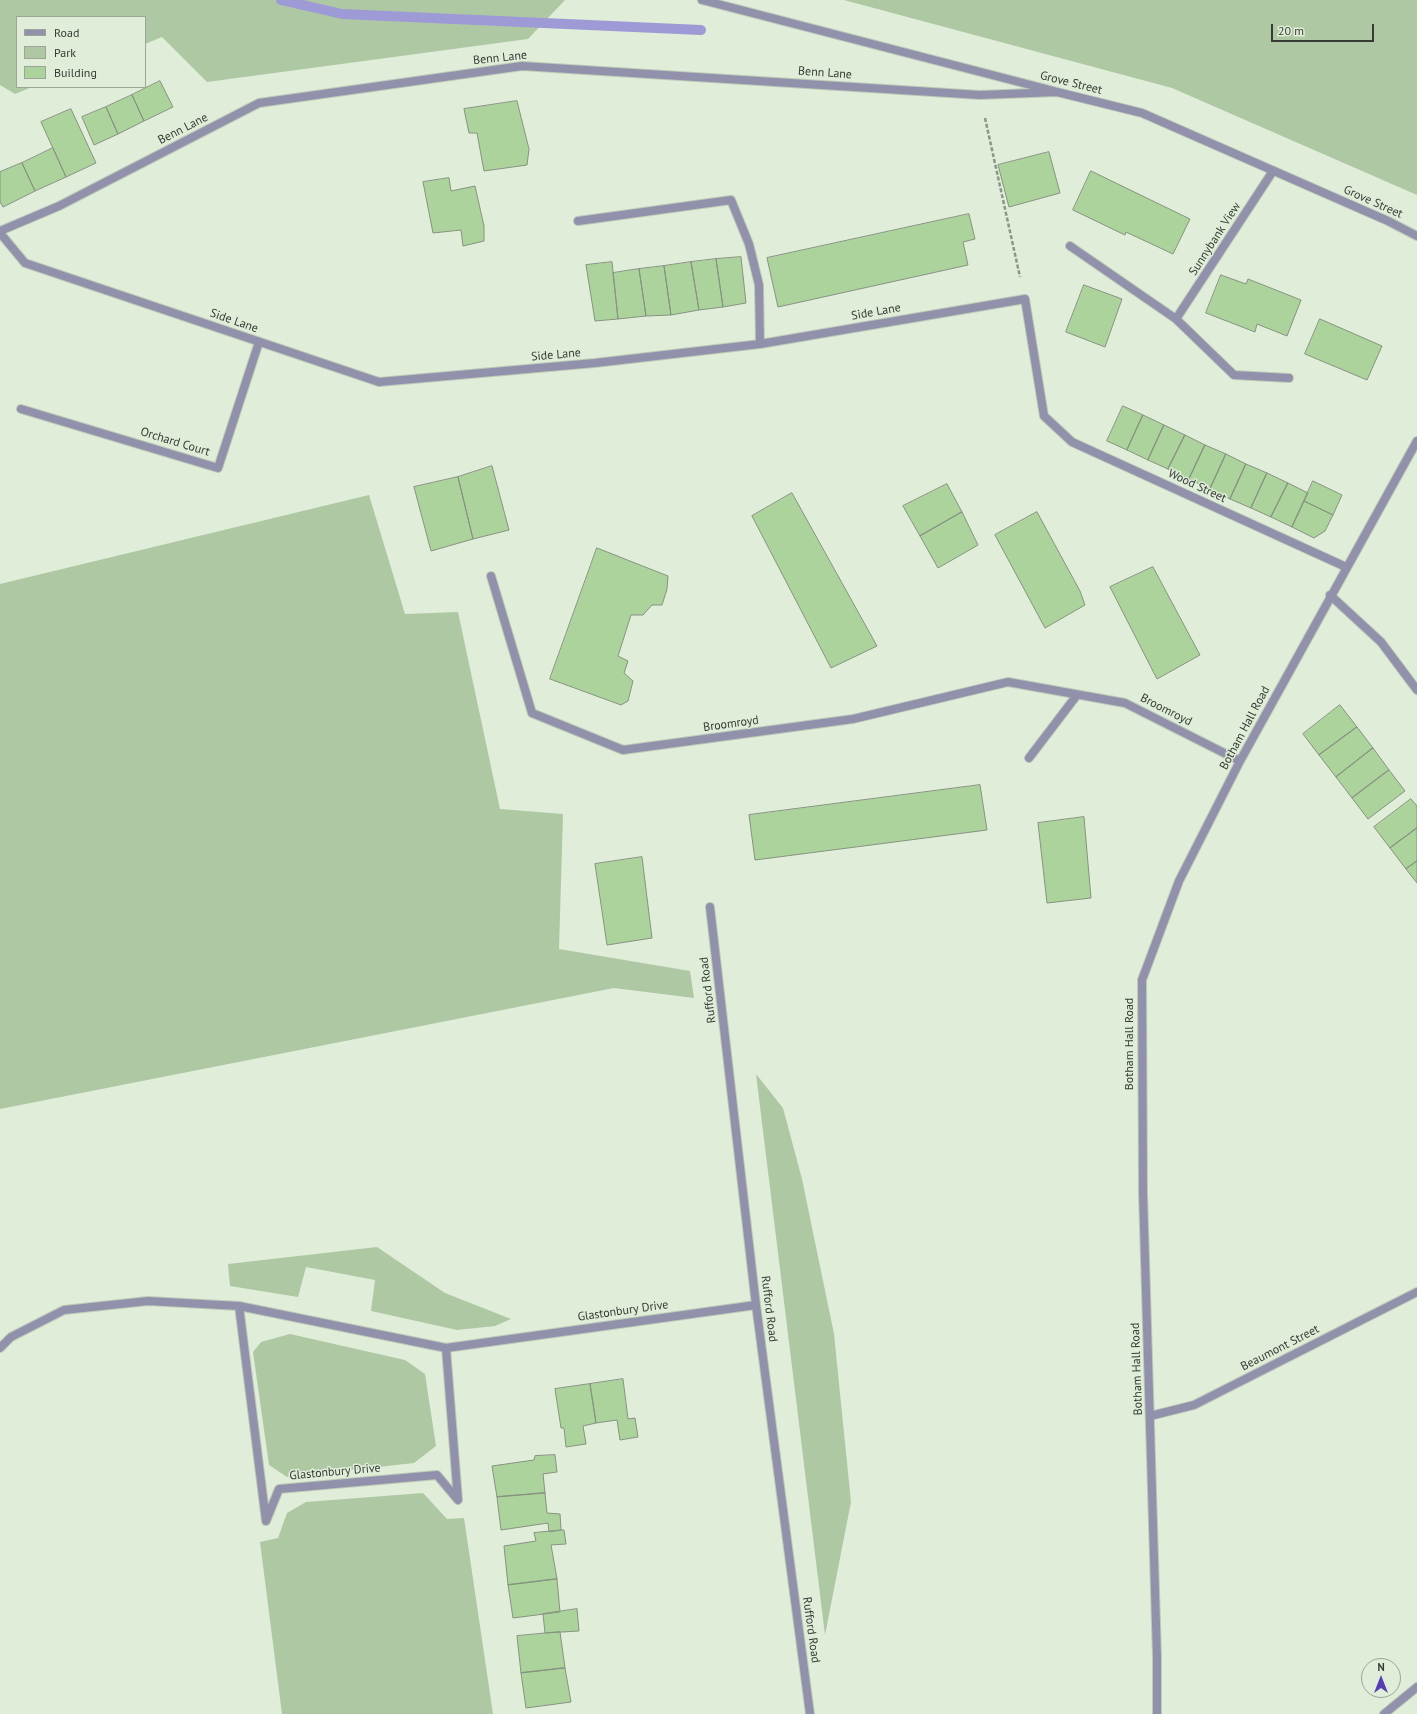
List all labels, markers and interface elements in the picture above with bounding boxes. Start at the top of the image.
legend [16,16,146,88]
scale bar [1273,16,1376,42]
text: 20 m [1278,23,1304,38]
text: Road [54,25,79,40]
text: Park [54,45,76,60]
street label: Benn Lane [472,48,528,68]
street label: Benn Lane [798,64,852,82]
text: Building [54,65,97,80]
street label: Grove Street [1039,68,1103,98]
street label: Benn Lane [156,110,210,148]
street label: Grove Street [1341,183,1405,221]
street label: Sunnybank View [1186,200,1244,278]
street label: Side Lane [850,301,902,323]
street label: Side Lane [208,306,260,336]
street label: Side Lane [531,346,581,364]
street label: Orchard Court [139,425,211,459]
street label: Wood Street [1166,466,1228,506]
street label: Botham Hall Road [1217,684,1273,772]
street label: Broomroyd [1138,691,1194,729]
street label: Broomroyd [702,713,760,735]
street label: Rufford Road [697,956,719,1024]
street label: Botham Hall Road [1123,998,1137,1090]
street label: Rufford Road [758,1275,780,1343]
street label: Glastonbury Drive [577,1298,669,1324]
street label: Botham Hall Road [1128,1322,1146,1416]
street label: Beaumont Street [1238,1322,1322,1374]
street label: Glastonbury Drive [289,1461,381,1483]
street label: Rufford Road [799,1596,823,1664]
north arrow [1361,1658,1401,1698]
text: N [1377,1660,1385,1674]

